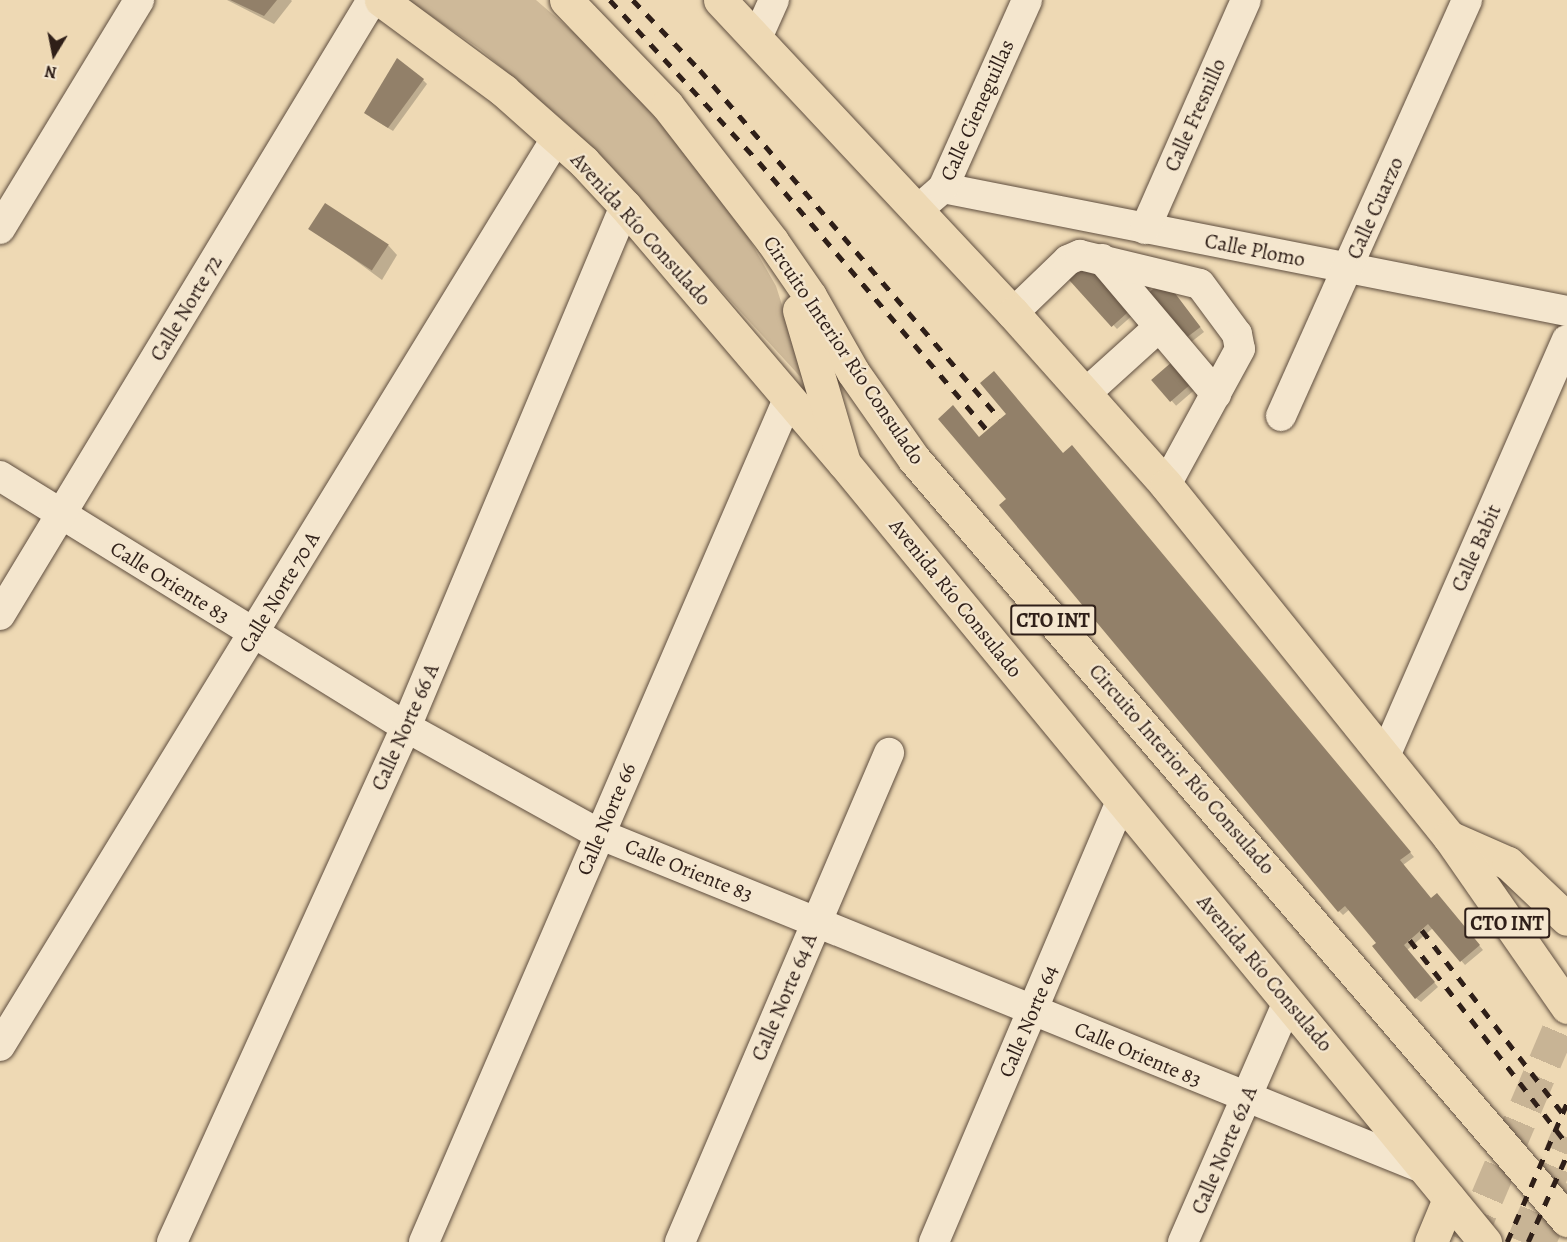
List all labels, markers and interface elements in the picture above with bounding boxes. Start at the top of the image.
north arrow [24,24,84,84]
street label: Calle Cieneguillas [935,36,1019,184]
street label: Calle Fresnillo [1159,55,1231,175]
text: N [43,60,59,84]
street label: Avenida Río Consulado [566,147,716,311]
street label: Calle Cuarzo [1341,153,1409,263]
street label: Calle Plomo [1203,228,1307,272]
street label: Circuito Interior Río Consulado [758,231,930,469]
street label: Calle Norte 72 [144,250,228,366]
street label: Calle Babit [1446,501,1506,595]
street label: Avenida Río Consulado [884,513,1028,683]
street label: Calle Norte 70 A [233,527,325,657]
street label: Calle Oriente 83 [106,535,234,629]
road number: CTO INT [1010,603,1096,637]
street label: Circuito Interior Río Consulado [1084,659,1280,879]
street label: Calle Norte 66 A [366,660,444,794]
street label: Calle Norte 66 [571,759,641,879]
street label: Calle Oriente 83 [621,833,757,907]
street label: Avenida Río Consulado [1192,889,1338,1057]
road number: CTO INT [1464,906,1550,940]
street label: Calle Norte 64 A [746,929,822,1065]
street label: Calle Norte 64 [993,961,1063,1081]
street label: Calle Oriente 83 [1071,1016,1205,1092]
street label: Calle Norte 62 A [1186,1082,1262,1218]

